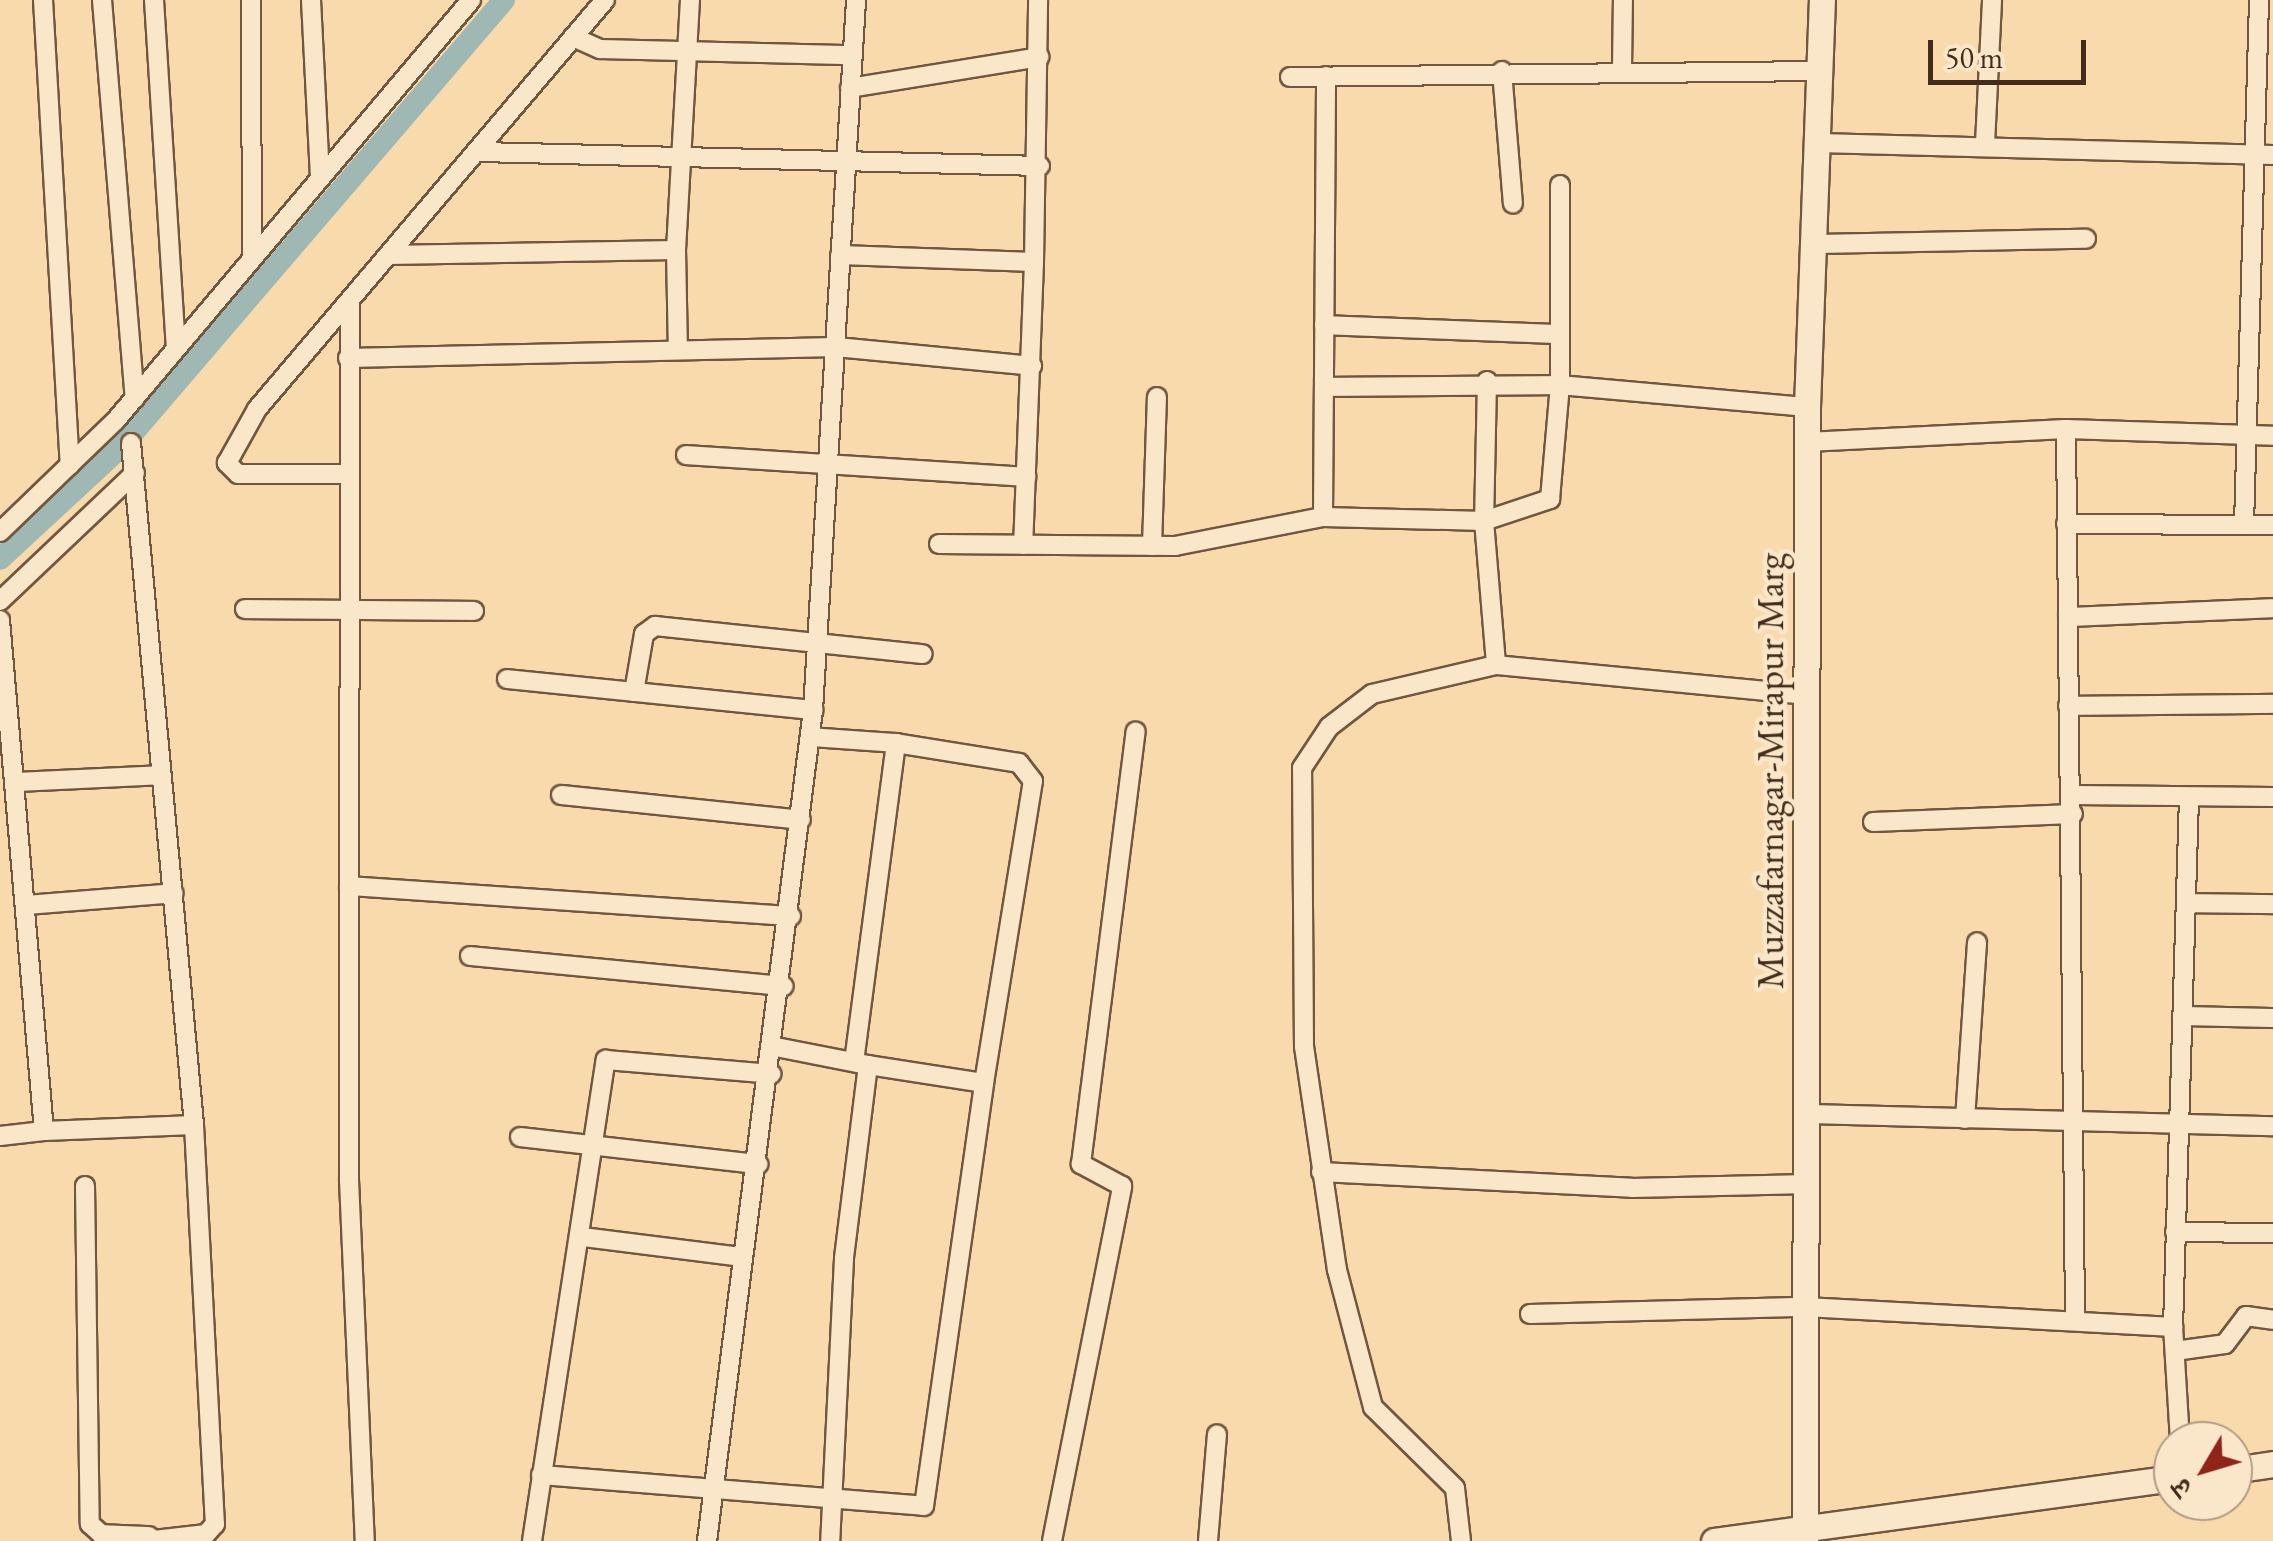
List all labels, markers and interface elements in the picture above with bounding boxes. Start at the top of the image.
scale bar [1933,20,2090,82]
text: 50 m [1945,38,2003,77]
street label: Muzzafarnagar-Mirapur Marg [1747,553,1793,989]
north arrow [2153,1421,2253,1521]
text: उ [2162,1472,2200,1505]

